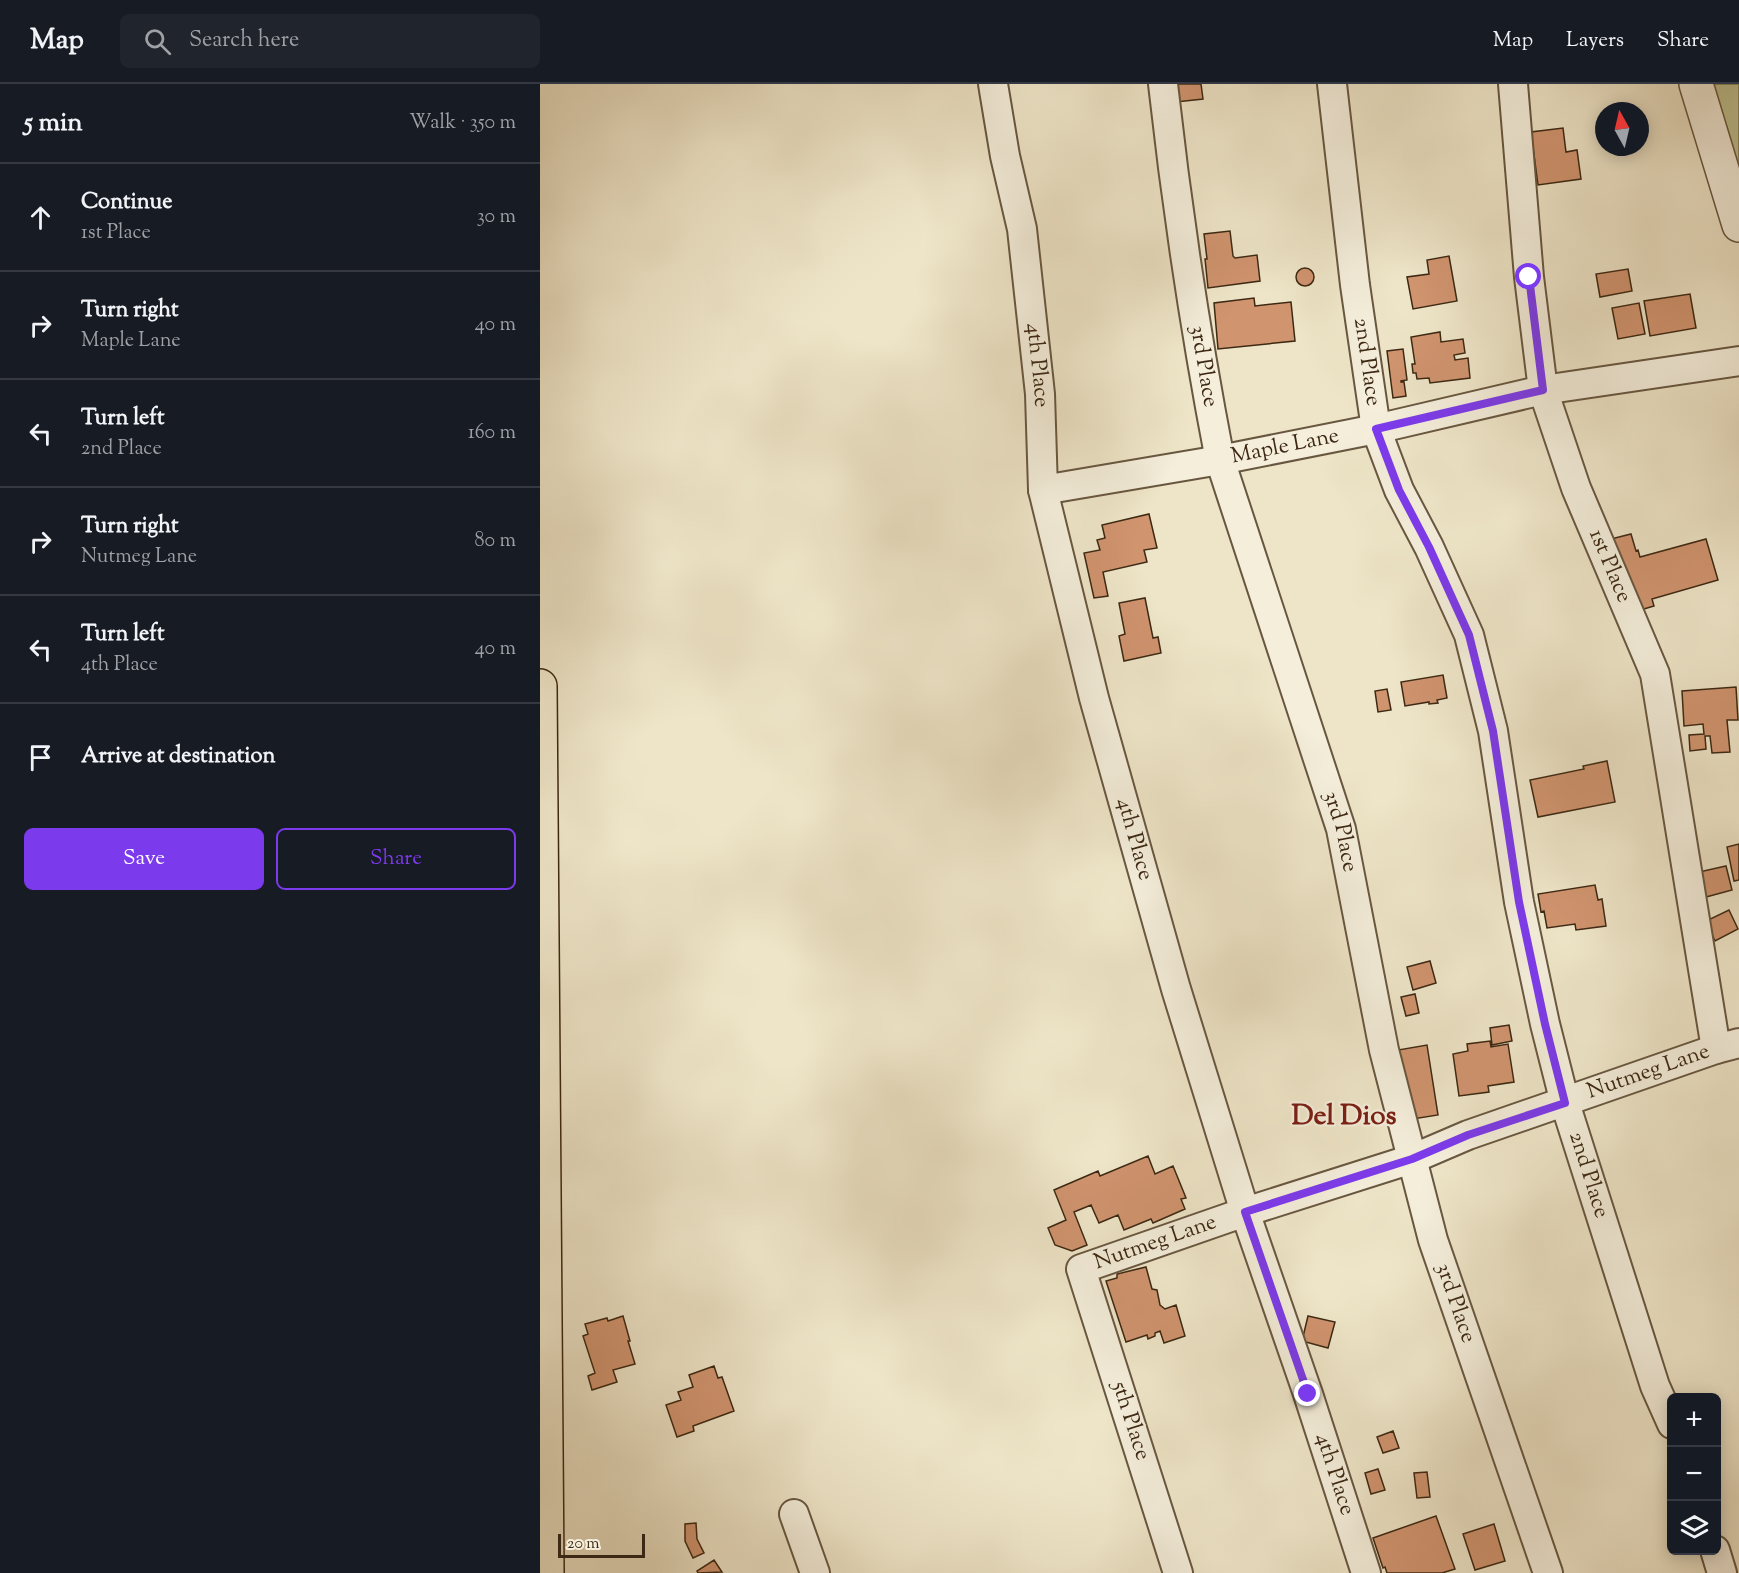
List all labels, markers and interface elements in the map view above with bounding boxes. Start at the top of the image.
search box [120,14,540,68]
text: Map [30,21,84,61]
icon: search [141,25,174,58]
text: Search here [189,25,299,57]
text: Map [1493,26,1533,56]
text: Layers [1566,26,1624,56]
text: Share [1657,26,1709,56]
north arrow [1595,102,1649,156]
text: 5 min [24,105,83,142]
text: Walk · 350 m [409,109,516,138]
text: Continue [81,187,172,219]
icon: ahead [24,201,57,234]
text: 30 m [477,203,516,232]
text: 1st Place [81,219,151,248]
route start [1515,263,1541,289]
text: Turn right [81,295,178,327]
icon: right [24,309,57,342]
text: 40 m [475,311,516,340]
street label: 2nd Place [1344,316,1388,408]
street label: 4th Place [1016,321,1056,408]
street label: 3rd Place [1180,323,1226,410]
text: Maple Lane [81,327,181,356]
text: Turn left [81,403,164,435]
icon: left [24,417,57,450]
text: 160 m [468,419,516,448]
street label: Maple Lane [1228,421,1342,473]
text: 2nd Place [81,435,162,464]
text: Turn right [81,511,178,543]
icon: right [24,525,57,558]
street label: 1st Place [1579,525,1639,608]
text: 80 m [475,527,516,556]
text: Nutmeg Lane [81,543,197,572]
text: Turn left [81,619,164,651]
icon: left [24,633,57,666]
text: 40 m [475,635,516,664]
text: 4th Place [81,651,158,680]
icon: arrive [24,741,57,774]
text: Arrive at destination [81,741,276,773]
street label: 3rd Place [1314,787,1365,875]
street label: 4th Place [1107,794,1161,884]
button: Save [24,828,264,890]
button: Share [276,828,516,890]
street label: Nutmeg Lane [1583,1036,1714,1108]
district label: Del Dios [1291,1097,1397,1137]
street label: 2nd Place [1559,1128,1617,1222]
street label: Nutmeg Lane [1090,1207,1221,1279]
street label: 3rd Place [1426,1259,1483,1348]
street label: 5th Place [1102,1376,1158,1465]
route end [1294,1380,1320,1406]
map controls [1667,1393,1721,1555]
button: + [1667,1393,1721,1447]
street label: 4th Place [1306,1429,1362,1520]
button: − [1667,1447,1721,1501]
button: layers [1667,1501,1721,1555]
scale bar [558,1531,645,1558]
text: 20 m [567,1533,600,1556]

